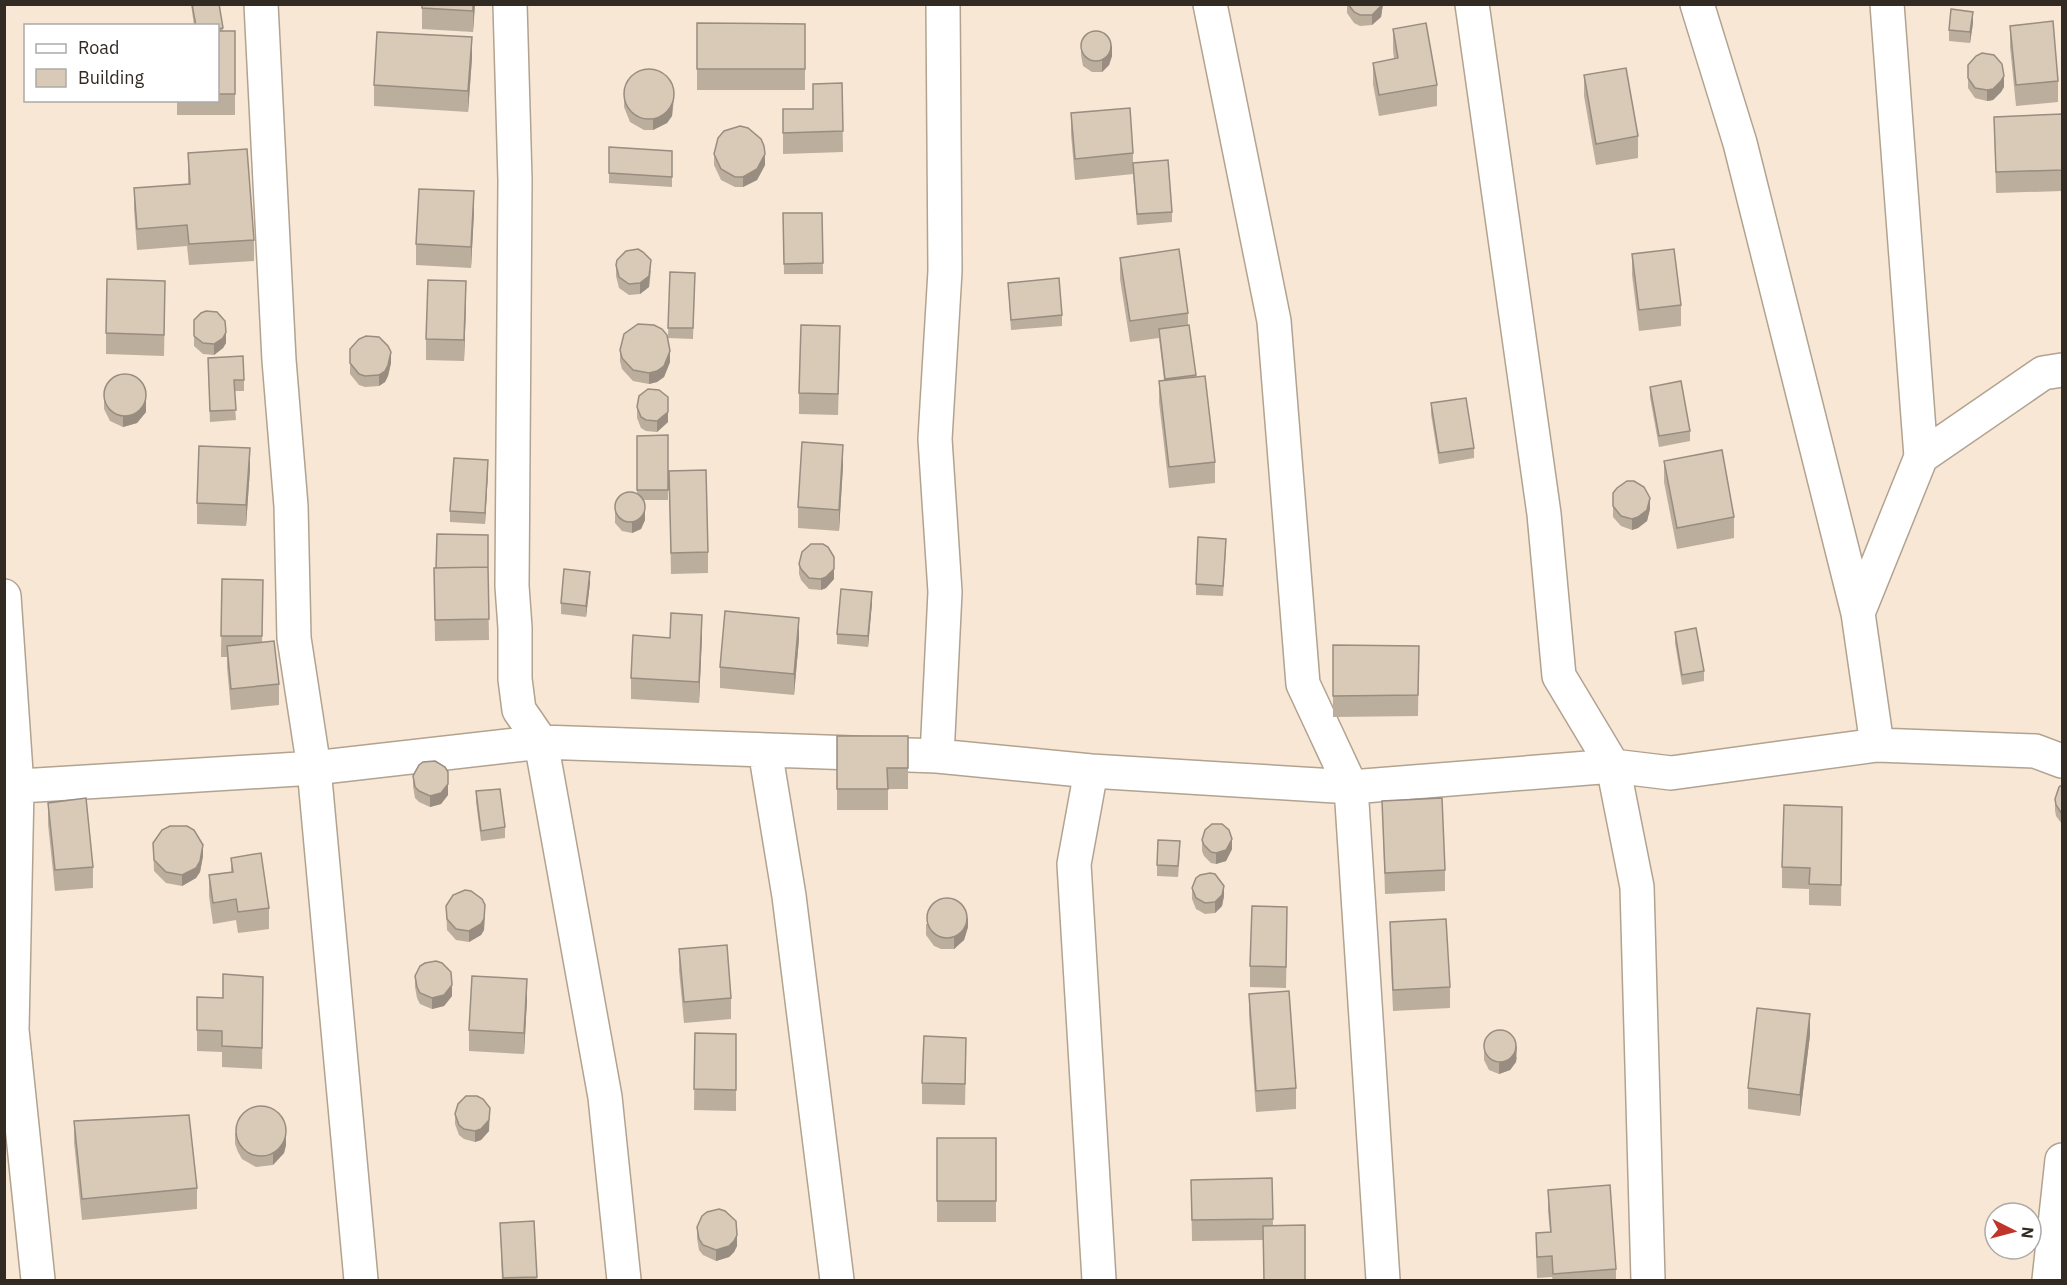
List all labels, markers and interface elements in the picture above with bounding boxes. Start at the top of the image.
legend [24,24,219,102]
text: Road [78,36,119,59]
text: Building [78,66,145,89]
north arrow [1983,1201,2043,1261]
text: N [2017,1226,2038,1239]

